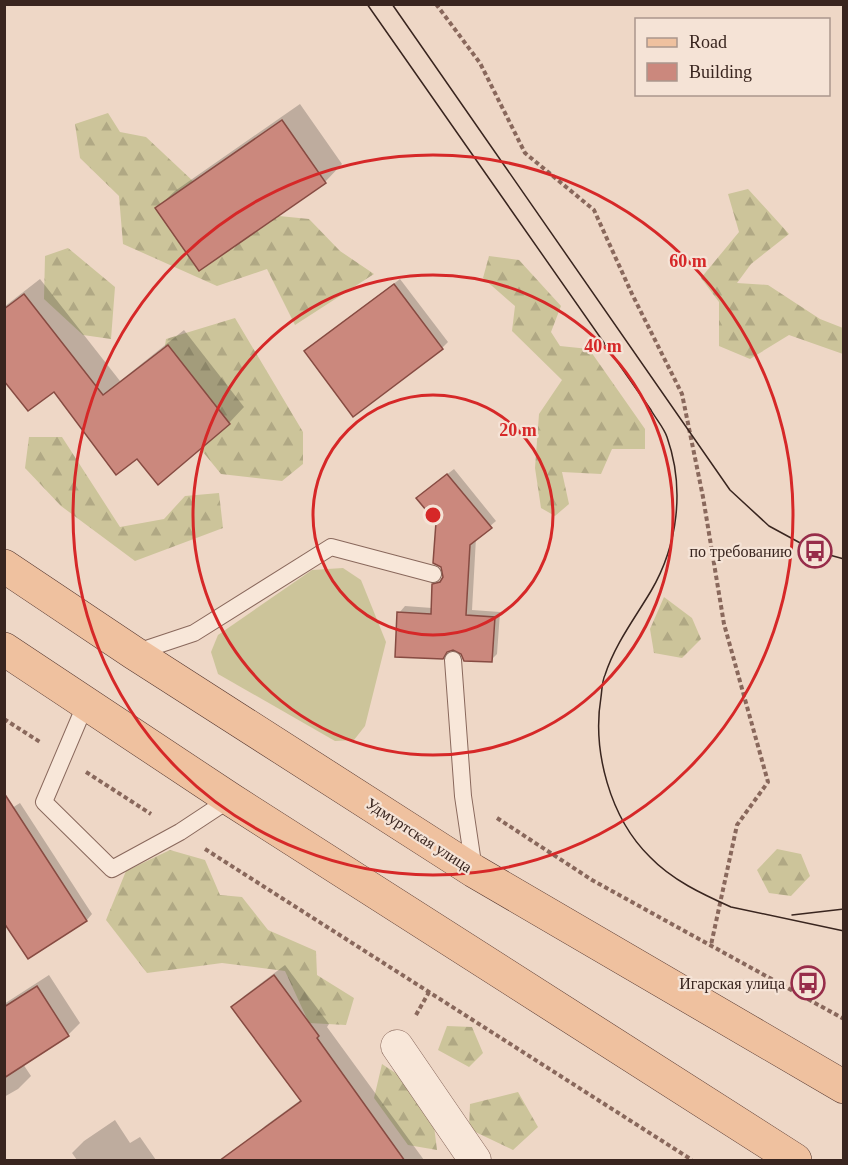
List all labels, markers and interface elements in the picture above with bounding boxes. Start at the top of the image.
legend [635,18,830,96]
text: Road [689,32,727,52]
text: Building [689,62,752,82]
text: 60 m [669,251,707,271]
text: 40 m [584,336,622,356]
text: 20 m [499,420,537,440]
centre of rings [423,505,443,525]
bus stop icon: по требованию [797,533,833,569]
place label: по требованию [689,543,792,561]
street label: Удмуртская улица [362,794,475,876]
bus stop icon: Игарская улица [790,965,826,1001]
place label: Игарская улица [679,975,785,993]

